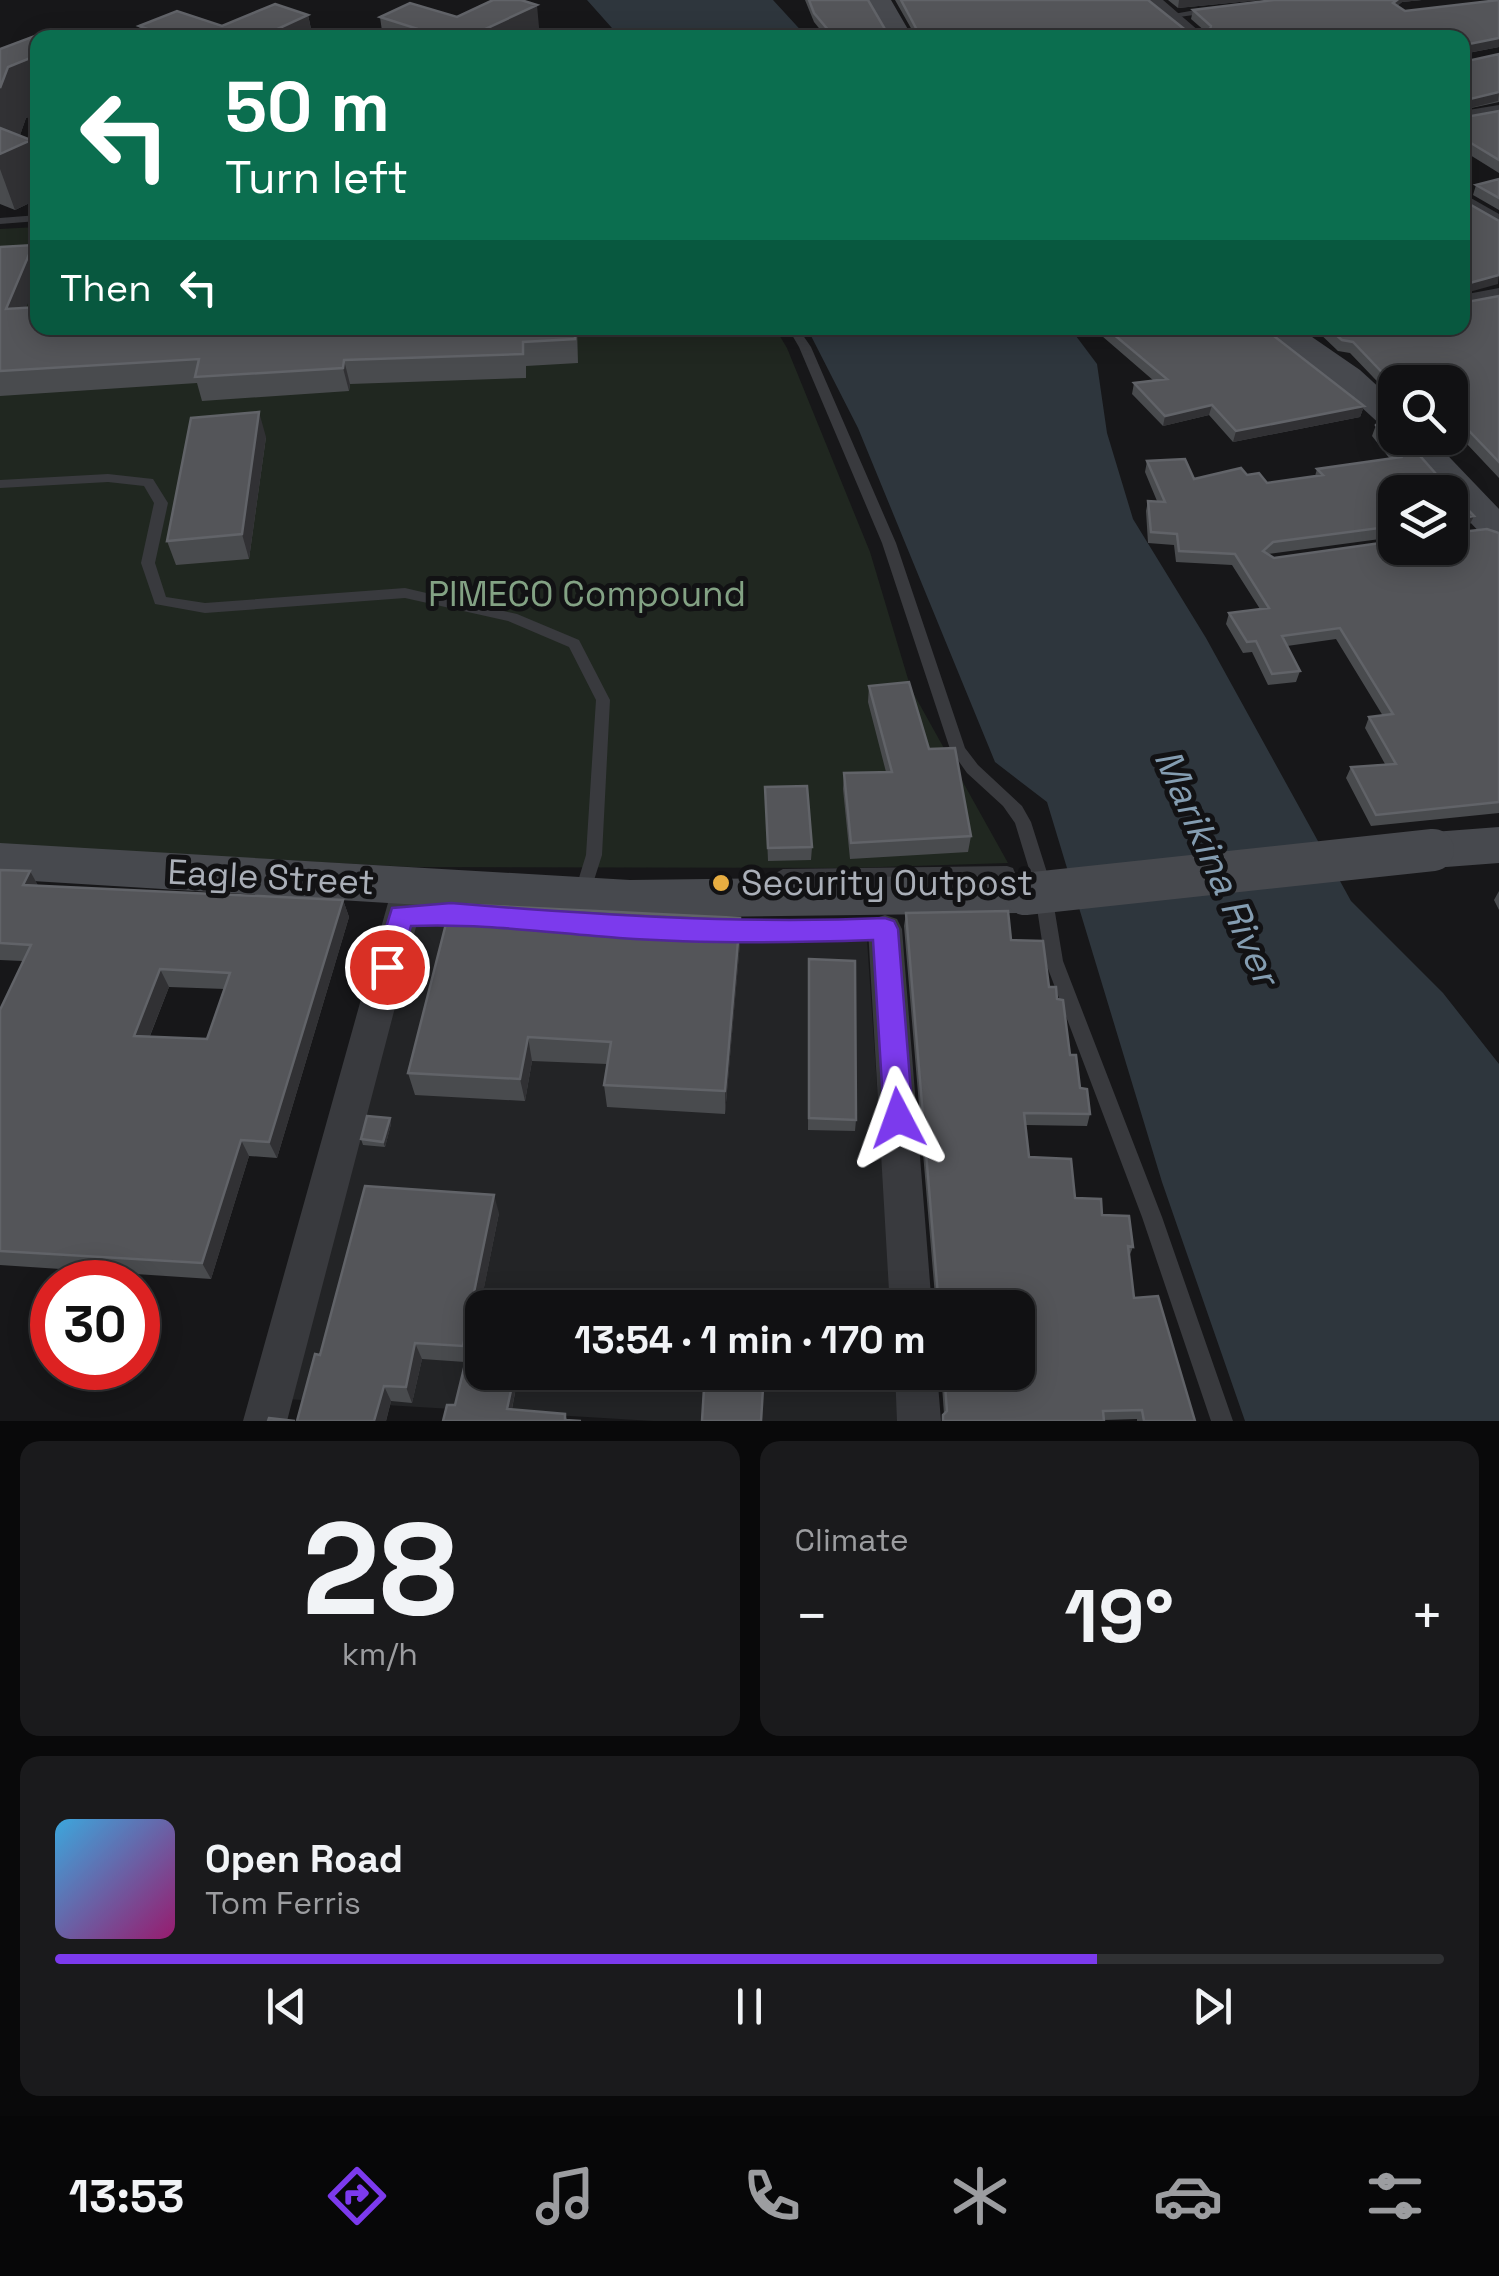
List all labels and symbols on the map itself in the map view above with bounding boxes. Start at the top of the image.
park label: PIMECO Compound [428,572,746,616]
water label: Marikina River [1144,742,1292,996]
street label: Eagle Street [166,850,376,904]
place label: Security Outpost [741,861,1033,905]
marker: Security Outpost [710,872,732,894]
pin [345,925,430,1010]
position arrow [846,1066,950,1170]
speed limit sign: 30 [30,1260,160,1390]

